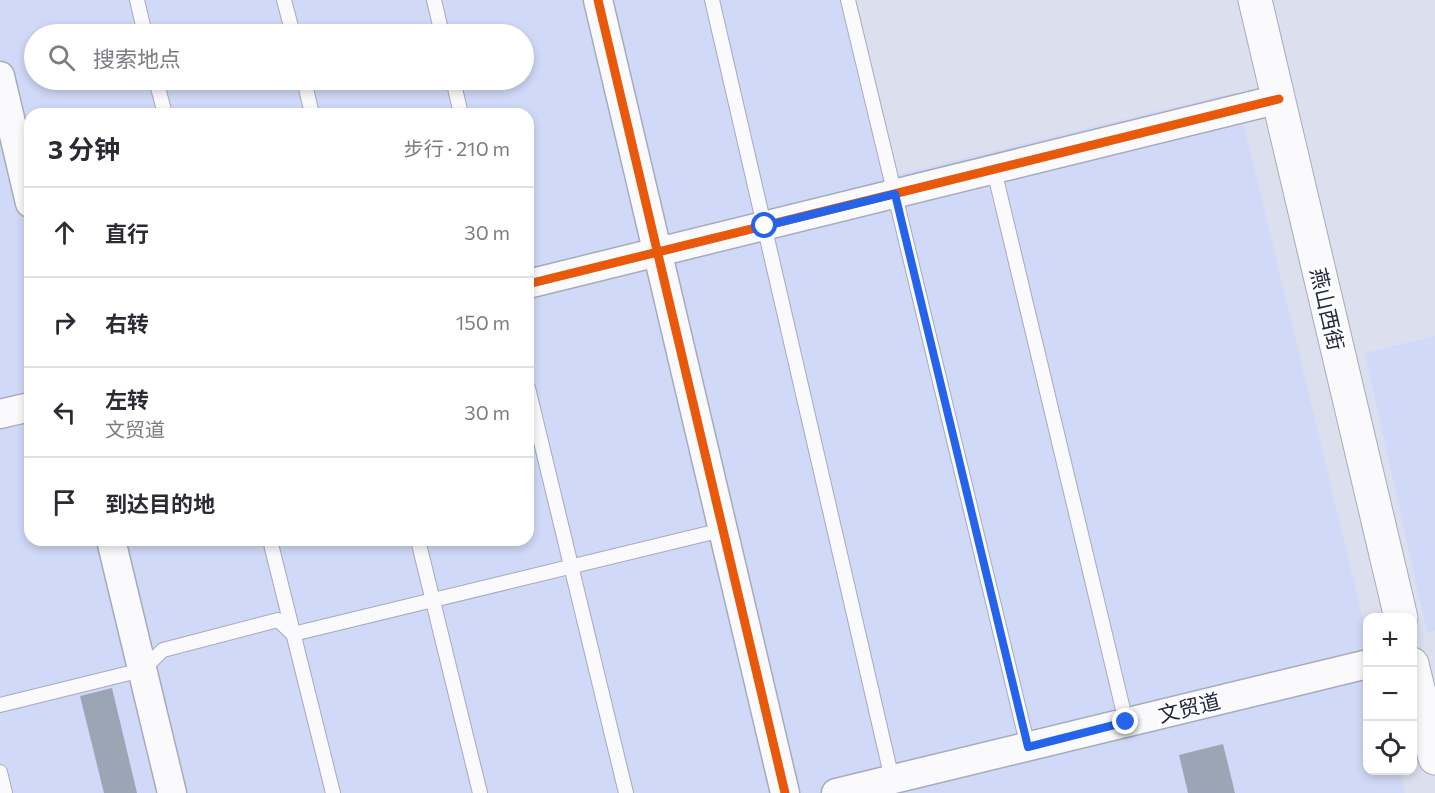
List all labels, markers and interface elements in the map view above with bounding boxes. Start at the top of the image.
search box [24,24,534,90]
icon: search [45,41,78,74]
text: 搜索地点 [93,45,181,72]
text: 3 分钟 [48,133,120,164]
text: 步行 · 210 m [404,136,510,160]
route start [751,212,777,238]
icon: ahead [48,216,81,249]
text: 直行 [105,220,149,247]
text: 30 m [464,220,510,244]
street label: 燕山西街 [1306,265,1350,353]
icon: right [48,306,81,339]
text: 右转 [105,310,149,337]
text: 150 m [456,310,510,334]
text: 左转 [105,386,149,413]
icon: left [48,396,81,429]
text: 30 m [464,400,510,424]
text: 文贸道 [105,417,165,441]
icon: arrive [48,486,81,519]
text: 到达目的地 [105,490,215,517]
map controls [1363,613,1417,775]
button: + [1363,613,1417,667]
button: − [1363,667,1417,721]
street label: 文贸道 [1155,687,1223,727]
route end [1112,708,1138,734]
button: locate [1363,721,1417,775]

